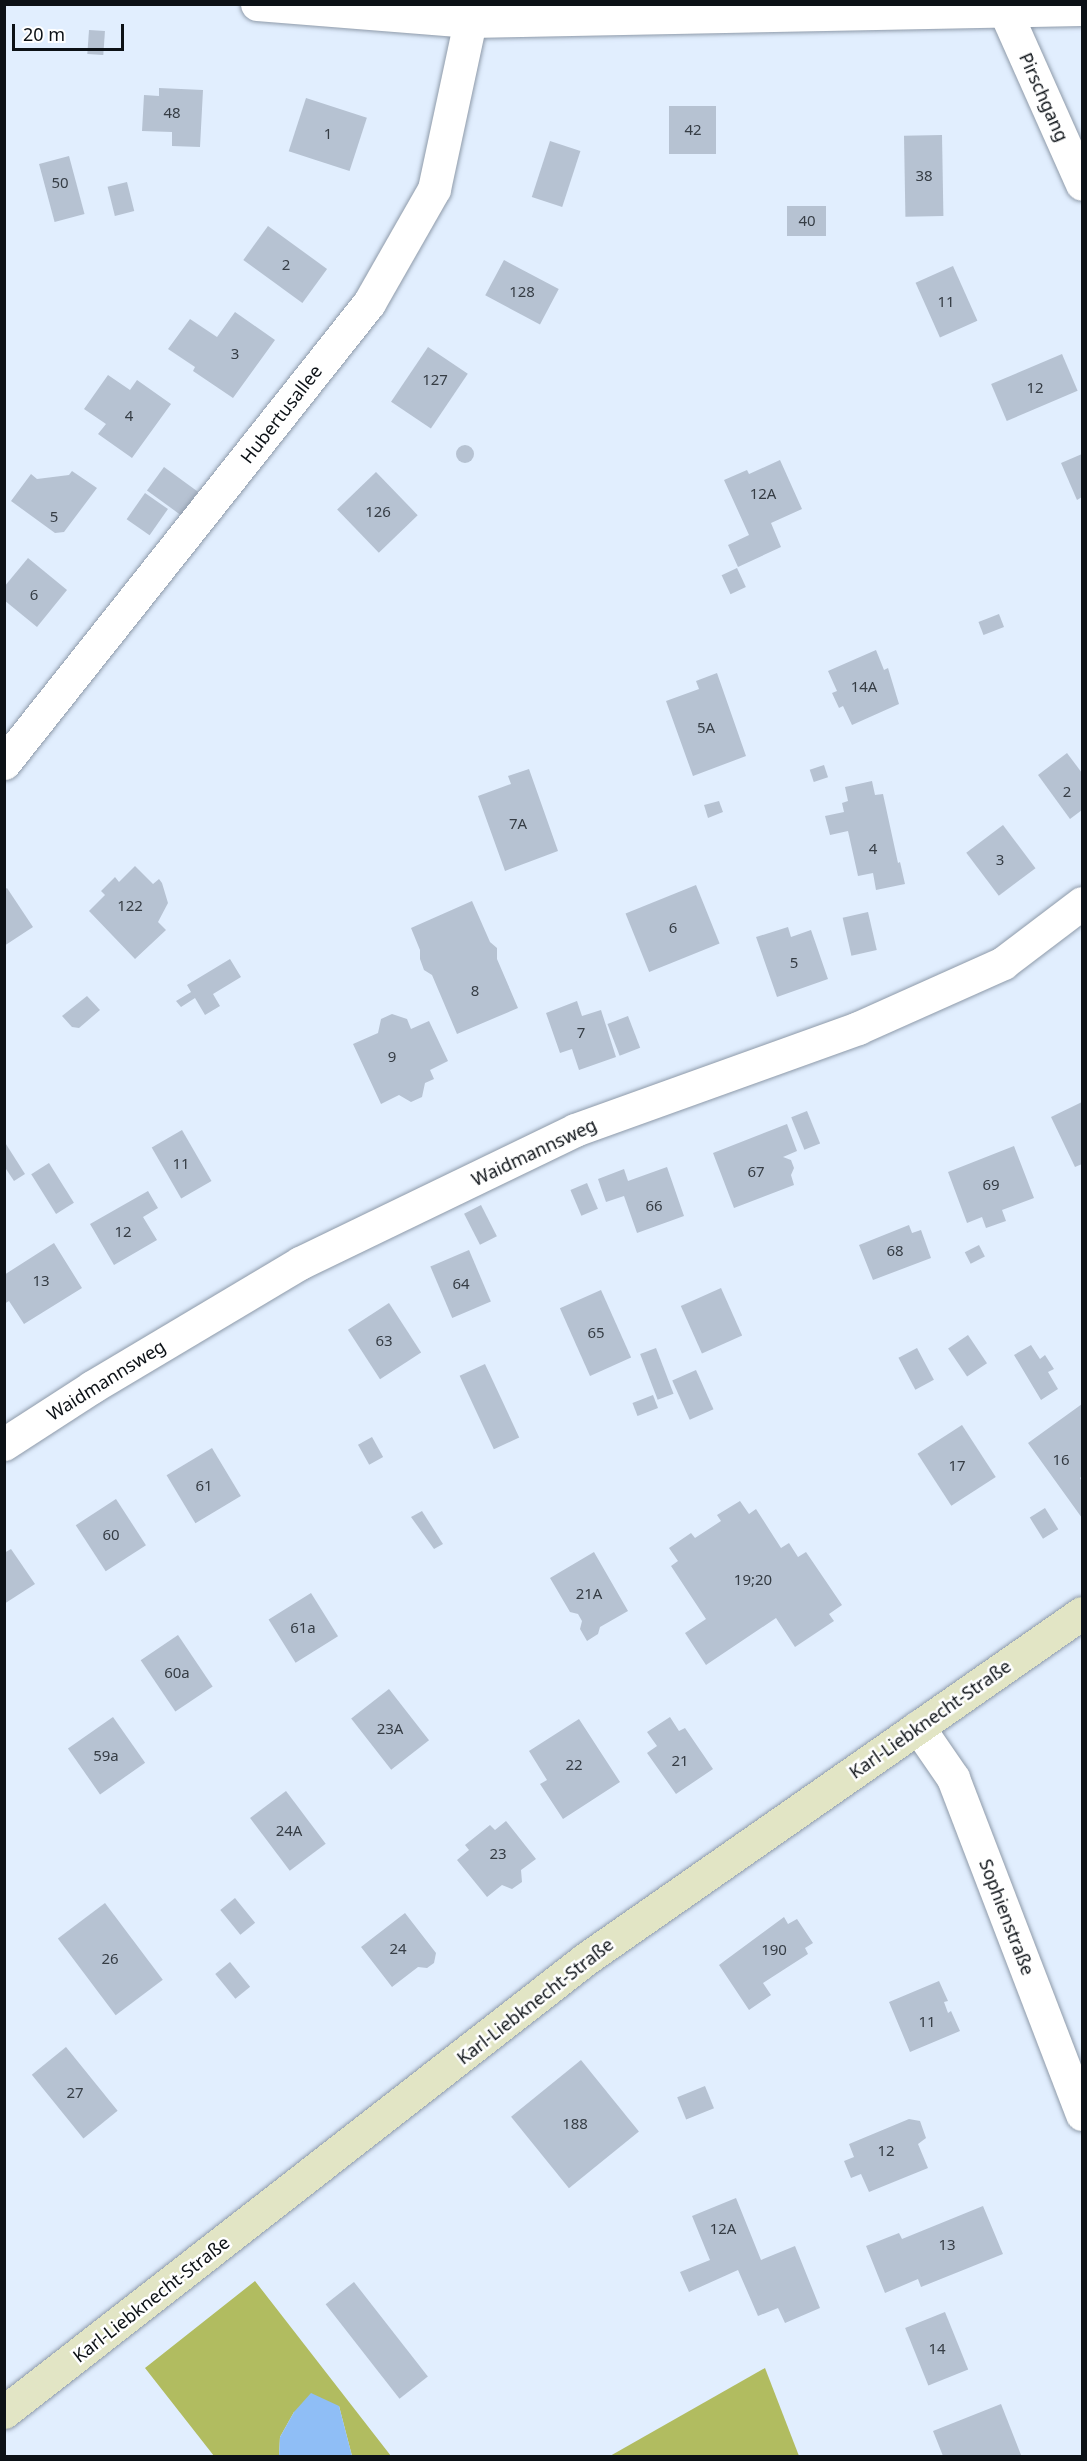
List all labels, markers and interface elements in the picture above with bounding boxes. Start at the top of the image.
scale bar [15,12,128,50]
text: 20 m [23,22,65,46]
street label: Pirschgang [1015,49,1073,145]
house number: 48 [163,104,181,122]
house number: 42 [684,121,702,139]
house number: 1 [324,125,332,143]
house number: 38 [915,167,933,185]
house number: 50 [51,174,69,192]
house number: 40 [798,212,816,230]
house number: 2 [282,256,290,274]
house number: 128 [509,283,535,301]
house number: 11 [937,293,955,311]
house number: 3 [231,345,239,363]
street label: Hubertusallee [236,360,326,468]
house number: 127 [422,371,448,389]
house number: 12 [1026,379,1044,397]
house number: 4 [125,407,133,425]
house number: 12A [750,485,776,503]
house number: 126 [365,503,391,521]
house number: 5 [50,508,58,526]
house number: 6 [30,586,38,604]
house number: 14A [851,678,877,696]
house number: 5A [697,719,715,737]
house number: 2 [1063,783,1071,801]
house number: 7A [509,815,527,833]
house number: 4 [869,840,877,858]
house number: 3 [996,851,1004,869]
house number: 122 [117,897,143,915]
house number: 6 [669,919,677,937]
house number: 5 [790,954,798,972]
house number: 8 [471,982,479,1000]
house number: 7 [577,1024,585,1042]
house number: 9 [388,1048,396,1066]
street label: Waidmannsweg [468,1114,600,1190]
house number: 11 [172,1155,190,1173]
house number: 67 [747,1163,765,1181]
house number: 69 [982,1176,1000,1194]
house number: 66 [645,1197,663,1215]
house number: 12 [114,1223,132,1241]
house number: 68 [886,1242,904,1260]
house number: 13 [32,1272,50,1290]
house number: 64 [452,1275,470,1293]
house number: 65 [587,1324,605,1342]
house number: 63 [375,1332,393,1350]
street label: Waidmannsweg [43,1335,169,1425]
house number: 16 [1052,1451,1070,1469]
house number: 17 [948,1457,966,1475]
house number: 61 [195,1477,213,1495]
house number: 60 [102,1526,120,1544]
house number: 19;20 [734,1571,772,1589]
house number: 21A [576,1585,602,1603]
house number: 61a [290,1619,316,1637]
street label: Karl-Liebknecht-Straße [845,1655,1015,1783]
house number: 60a [164,1664,190,1682]
house number: 23A [377,1720,403,1738]
house number: 59a [93,1747,119,1765]
house number: 21 [671,1752,689,1770]
house number: 22 [565,1756,583,1774]
house number: 24A [276,1822,302,1840]
house number: 23 [489,1845,507,1863]
street label: Sophienstraße [975,1856,1039,1978]
street label: Karl-Liebknecht-Straße [453,1933,617,2069]
house number: 24 [389,1940,407,1958]
house number: 190 [761,1941,787,1959]
house number: 26 [101,1950,119,1968]
house number: 11 [918,2013,936,2031]
house number: 27 [66,2084,84,2102]
house number: 188 [562,2115,588,2133]
house number: 12 [877,2142,895,2160]
house number: 12A [710,2220,736,2238]
street label: Karl-Liebknecht-Straße [69,2231,233,2367]
house number: 13 [938,2236,956,2254]
house number: 14 [928,2340,946,2358]

